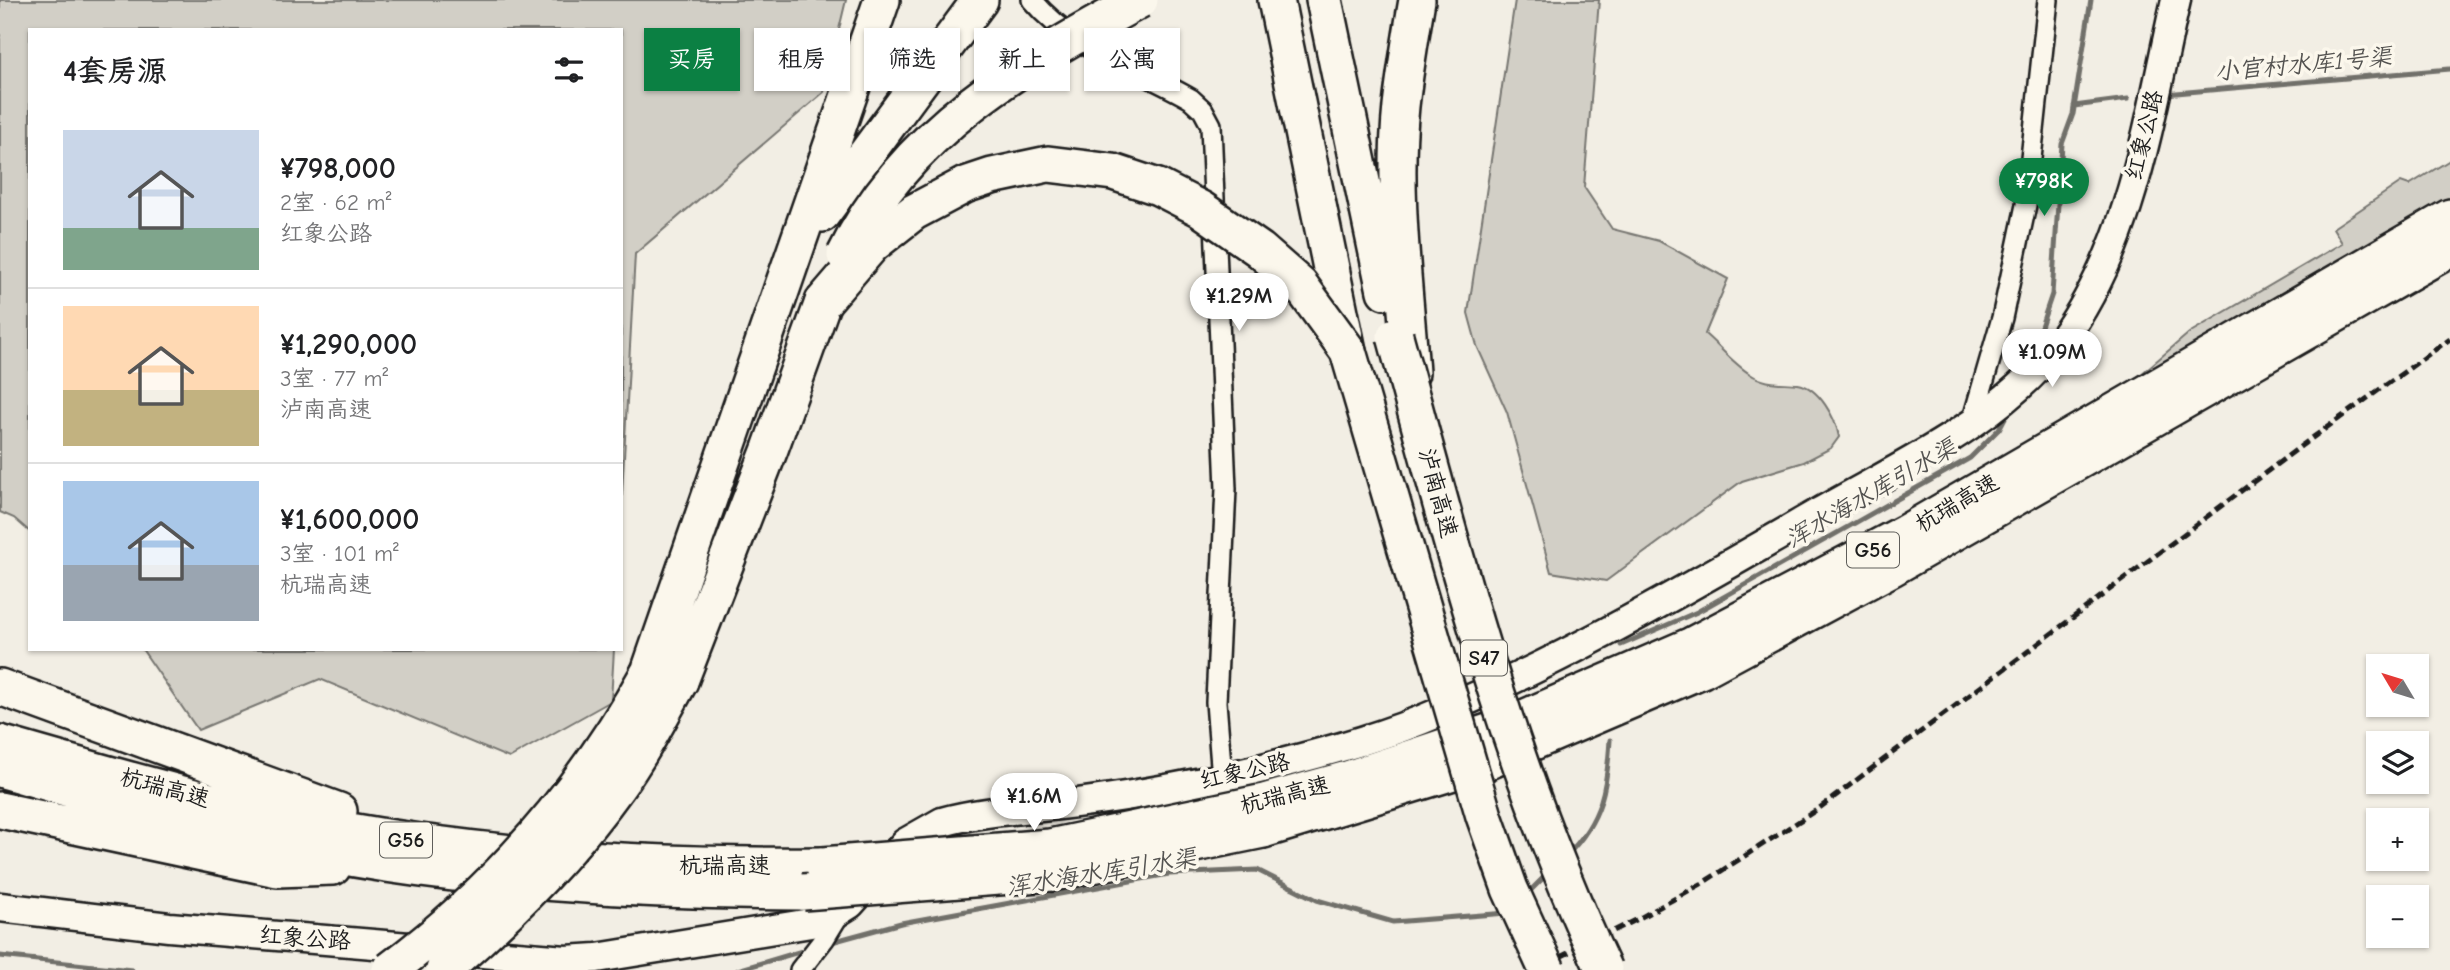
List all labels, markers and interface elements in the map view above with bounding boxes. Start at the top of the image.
chip: 买房 [644,28,740,91]
chip: 租房 [754,28,850,91]
chip: 筛选 [864,28,960,91]
chip: 新上 [974,28,1070,91]
chip: 公寓 [1084,28,1180,91]
water label: 小官村水库1号渠 [2213,42,2395,86]
icon: filters [550,51,588,89]
text: 4套房源 [63,54,167,89]
street label: 红象公路 [2120,87,2168,183]
text: ¥798,000 [280,151,396,186]
icon: home [119,158,203,242]
pin: ¥798K [1995,158,2093,218]
text: ¥798K [2015,167,2073,194]
text: 2室 · 62 m² [280,189,391,216]
text: 红象公路 [280,220,372,247]
pin: ¥1.29M [1182,274,1296,333]
text: ¥1.29M [1206,282,1272,309]
text: ¥1,290,000 [280,327,417,362]
pin: ¥1.09M [1995,330,2109,389]
icon: home [119,334,203,418]
text: ¥1.09M [2018,338,2086,365]
text: 3室 · 77 m² [280,365,388,392]
text: 泸南高速 [280,396,372,423]
water label: 浑水海水库引水渠 [1781,432,1963,553]
street label: 泸南高速 [1413,445,1463,541]
street label: 杭瑞高速 [1910,468,2004,538]
text: ¥1,600,000 [280,502,420,537]
icon: home [119,509,203,593]
road number: G56 [1847,532,1899,568]
text: 3室 · 101 m² [280,540,399,567]
text: 杭瑞高速 [280,571,372,598]
road number: S47 [1461,640,1507,676]
north arrow [2366,654,2429,718]
map controls [2366,654,2429,948]
button: layers [2366,731,2429,794]
street label: 红象公路 [1197,747,1293,795]
street label: 杭瑞高速 [117,763,213,813]
street label: 杭瑞高速 [1237,771,1333,819]
pin: ¥1.6M [985,774,1083,833]
text: ¥1.6M [1006,782,1062,809]
button: + [2366,808,2429,871]
road number: G56 [380,822,432,858]
water label: 浑水海水库引水渠 [1004,843,1200,901]
street label: 杭瑞高速 [679,852,771,879]
button: − [2366,885,2429,948]
street label: 红象公路 [258,921,352,955]

